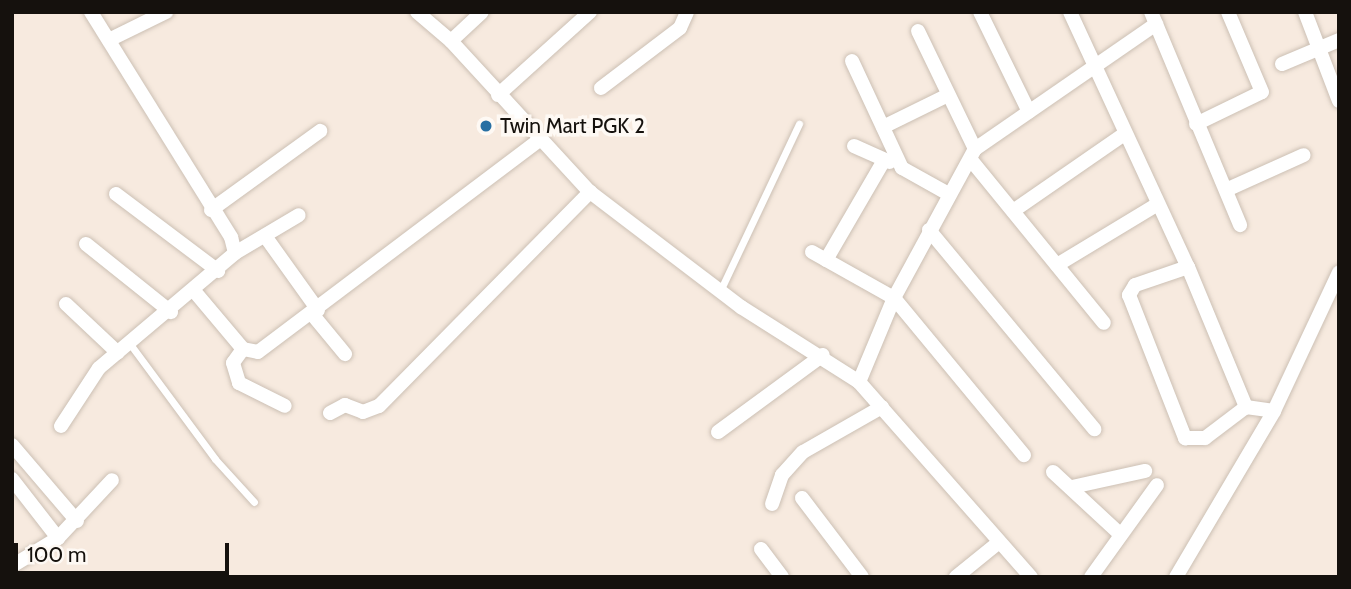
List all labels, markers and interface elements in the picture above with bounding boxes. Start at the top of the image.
place label: Twin Mart PGK 2 [500,113,645,139]
marker: Twin Mart PGK 2 [478,118,494,134]
scale bar [18,530,233,574]
text: 100 m [27,542,86,567]

